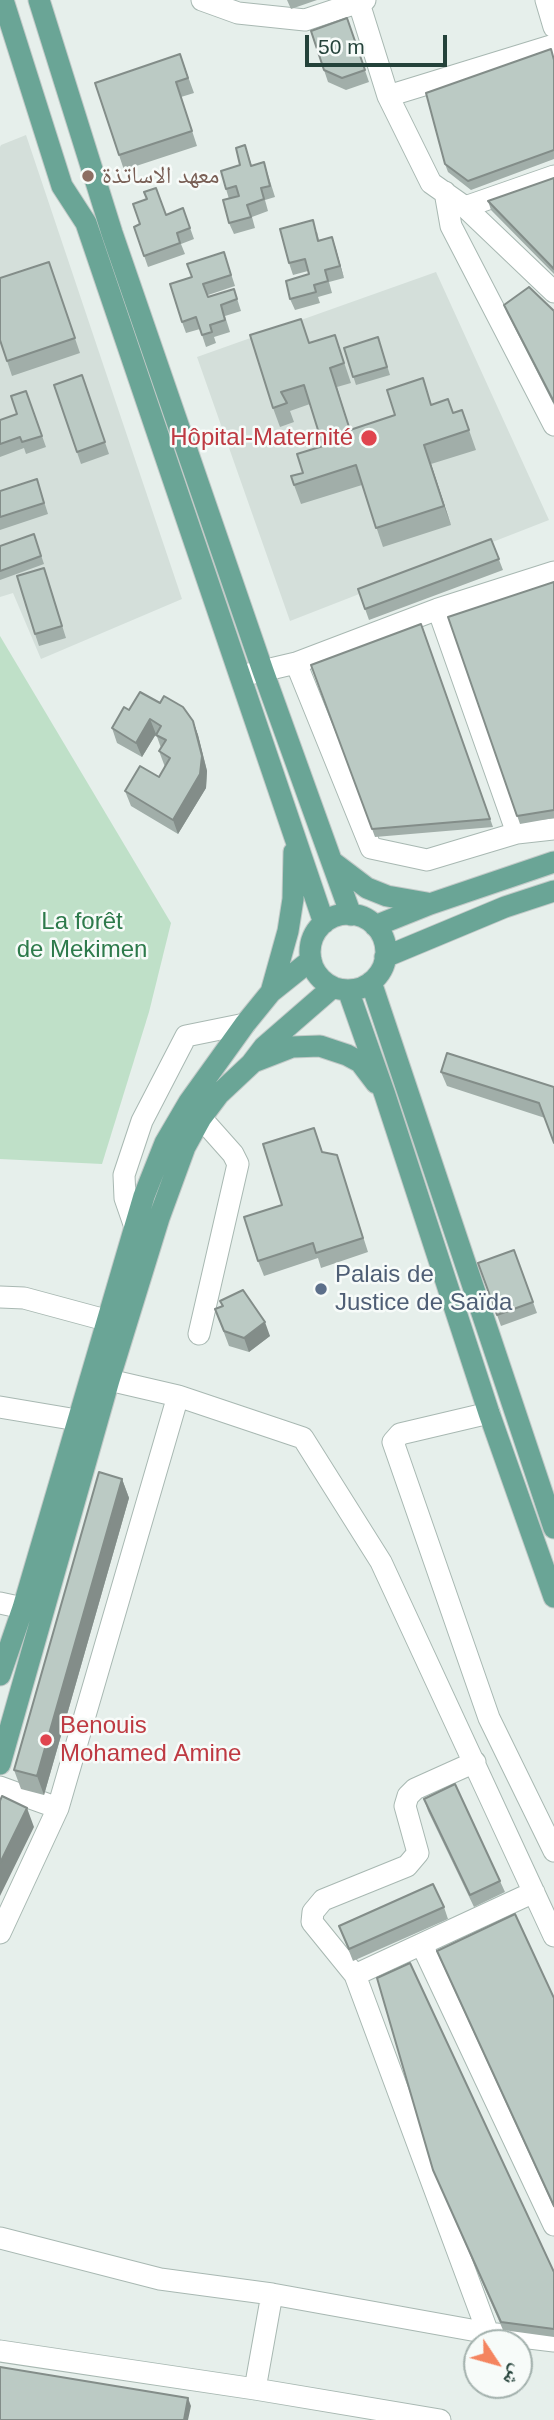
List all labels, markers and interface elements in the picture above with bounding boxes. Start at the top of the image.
scale bar [309,21,451,65]
text: 50 m [318,35,365,58]
place label: معهد الاساتذة [102,162,219,190]
marker: معهد الاساتذة [80,168,96,184]
place label: Hôpital-Maternité [170,424,353,452]
marker: Hôpital-Maternité [359,428,379,448]
park label: La forêt de Mekimen [17,908,147,964]
place label: Palais de Justice de Saïda [335,1261,512,1317]
marker: Palais de Justice de Saïda [313,1281,329,1297]
place label: Benouis Mohamed Amine [60,1712,241,1768]
marker: Benouis Mohamed Amine [38,1732,54,1748]
north arrow [463,2329,533,2399]
text: ش [499,2361,528,2390]

